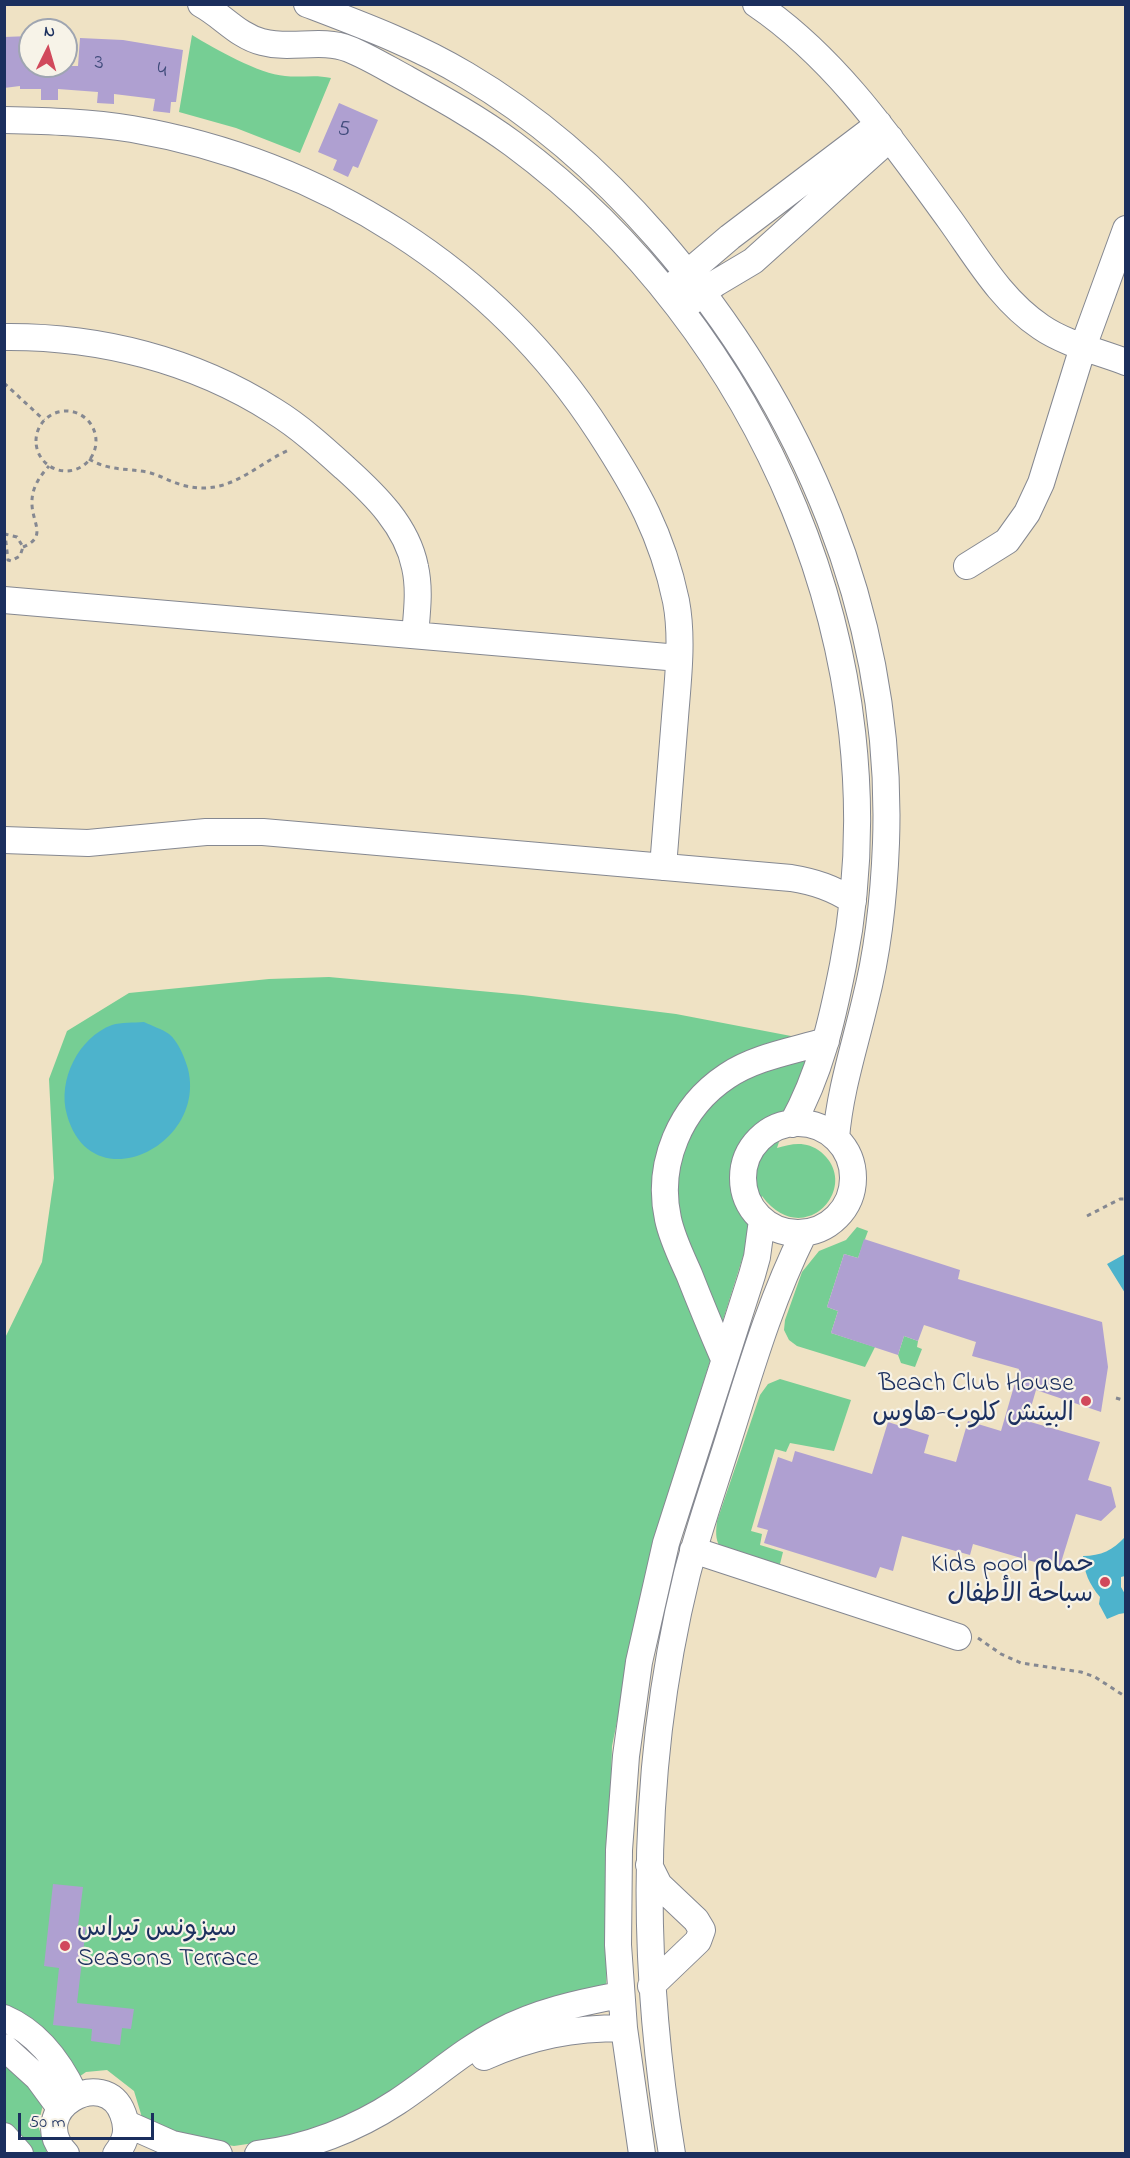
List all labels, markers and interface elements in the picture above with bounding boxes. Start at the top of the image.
north arrow [18,18,78,78]
text: N [43,20,56,44]
house number: 3 [94,51,104,77]
house number: 4 [157,59,167,85]
house number: 5 [338,118,350,144]
place label: Beach Club House البيتش كلوب-هاوس [872,1370,1074,1432]
marker: Beach Club House البيتش كلوب-هاوس [1079,1394,1093,1408]
place label: Kids pool حمام سباحة الأطفال [931,1551,1093,1612]
marker: Kids pool حمام سباحة الأطفال [1098,1575,1112,1589]
place label: سيزونس تيراس Seasons Terrace [77,1915,259,1976]
marker: سيزونس تيراس Seasons Terrace [58,1939,72,1953]
scale bar [21,2101,158,2139]
text: 50 m [29,2110,66,2136]

